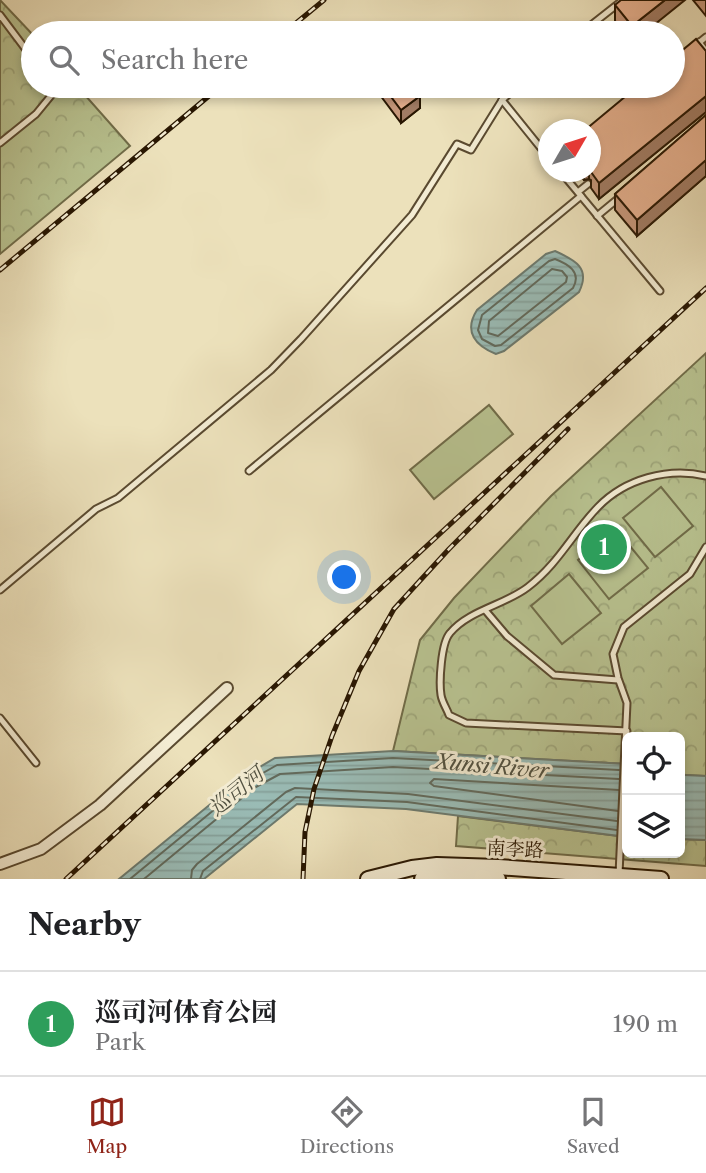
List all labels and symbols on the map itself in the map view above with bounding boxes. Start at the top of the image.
north arrow [538,119,601,182]
pin: 1 [581,521,627,573]
your location [327,560,361,594]
water label: Xunsi River [431,748,551,784]
water label: 巡司河 [204,759,271,821]
street label: 南李路 [486,836,544,862]

